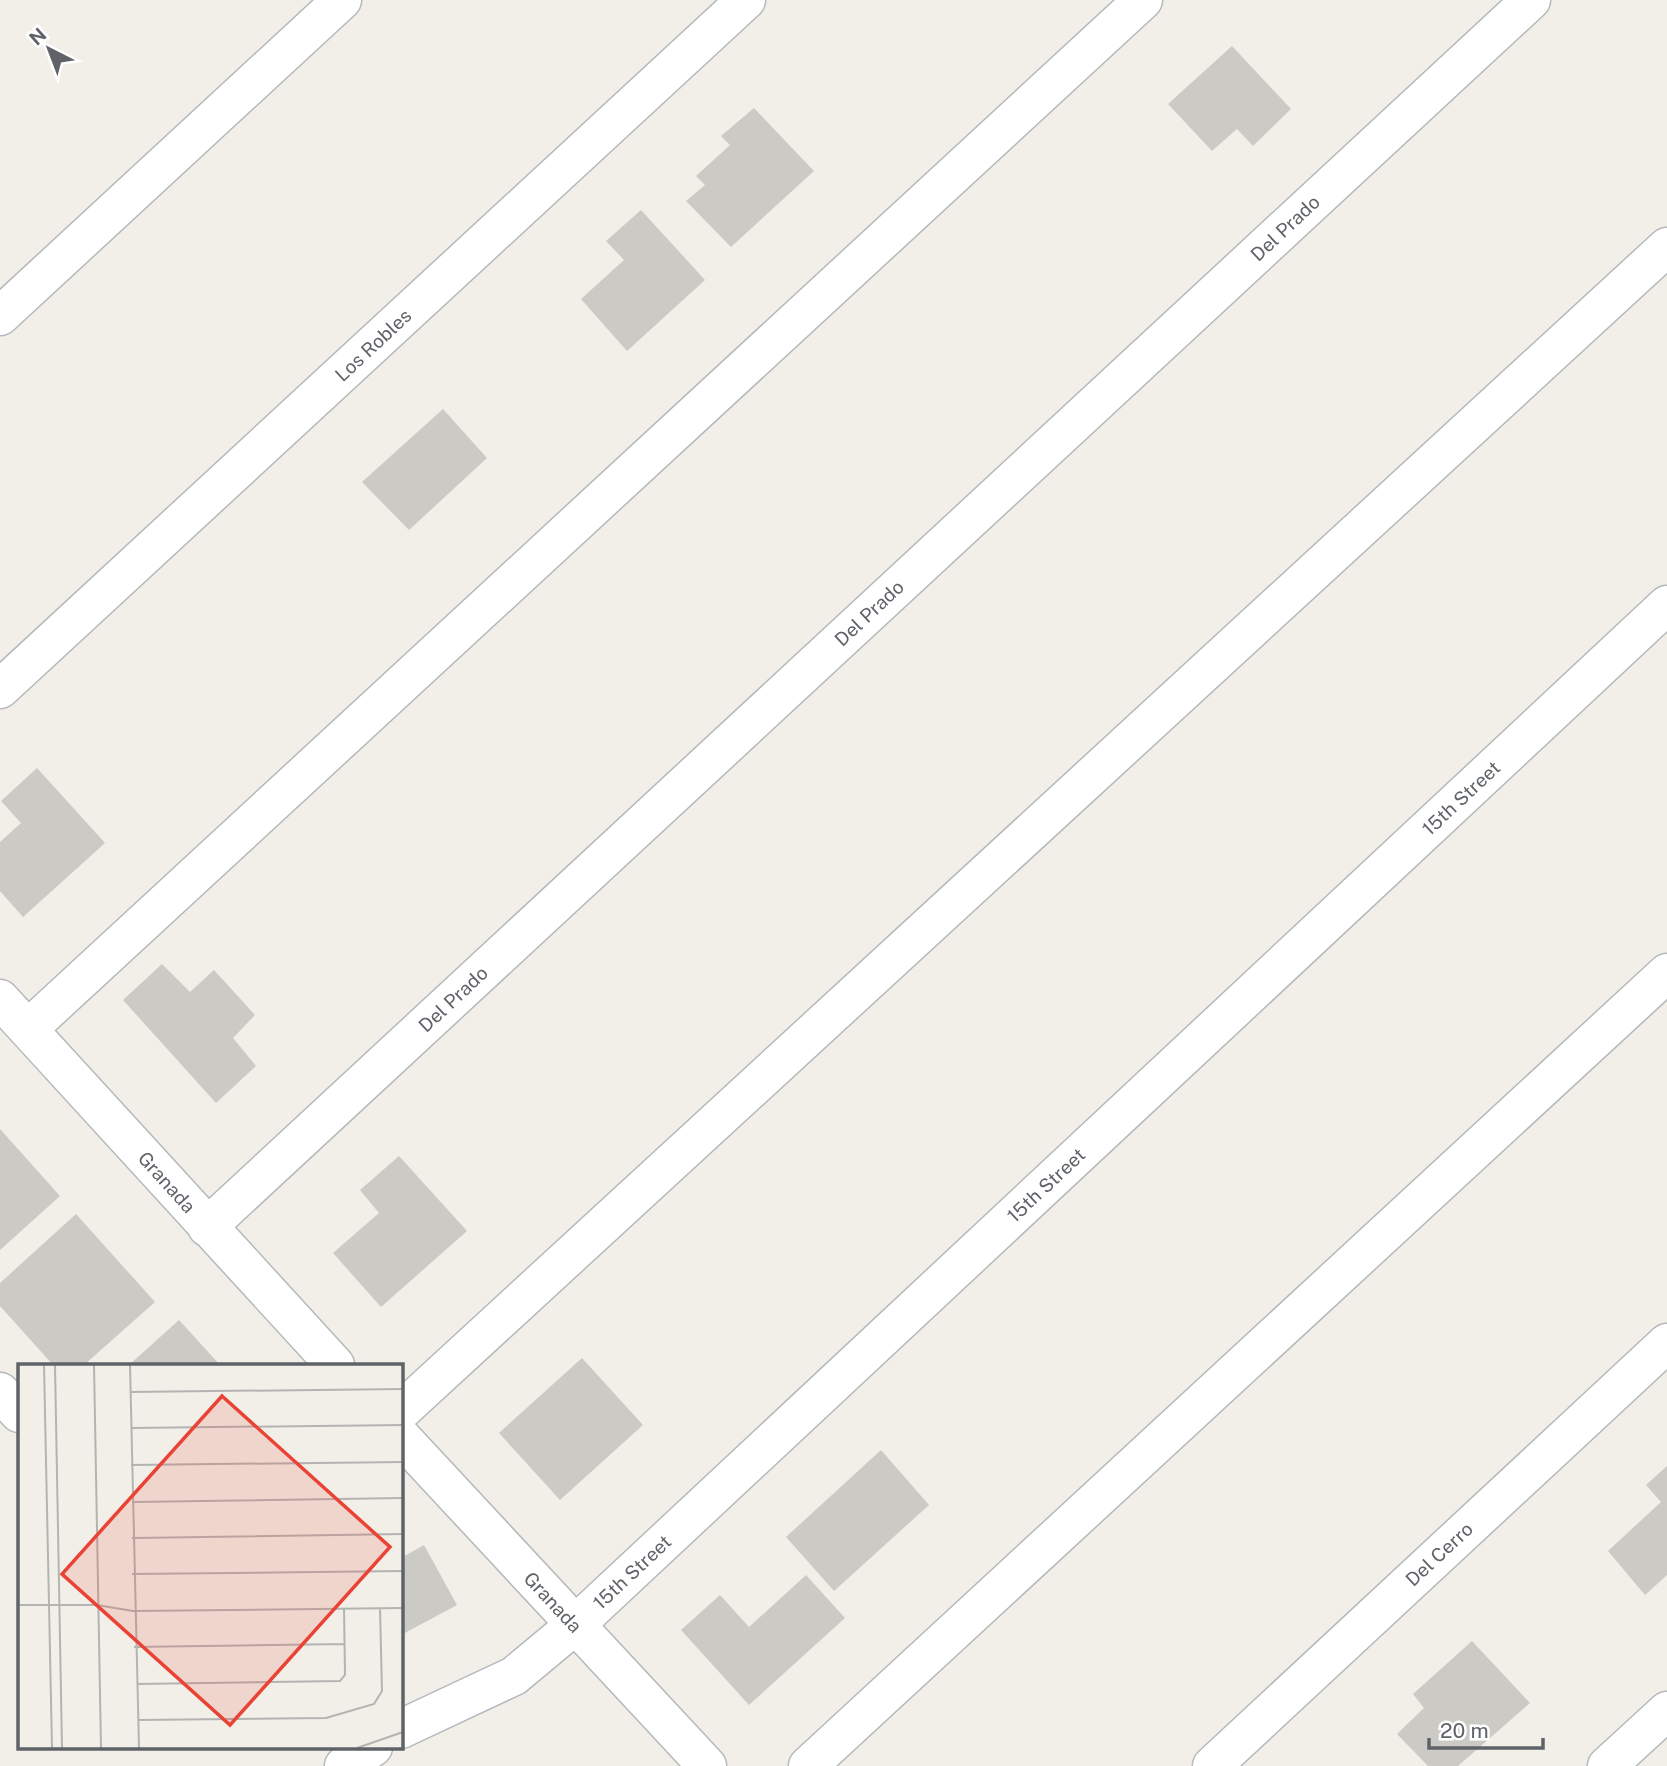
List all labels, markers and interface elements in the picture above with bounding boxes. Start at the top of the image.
north arrow [14,14,84,84]
text: N [25,23,51,50]
street label: Del Prado [1246,191,1324,265]
street label: Los Robles [331,304,415,386]
street label: Del Prado [830,576,908,650]
street label: 15th Street [1418,756,1504,840]
street label: Del Prado [414,962,492,1036]
street label: 15th Street [1003,1143,1089,1227]
street label: Granada [134,1147,200,1217]
inset map [18,1364,402,1748]
street label: Del Cerro [1401,1517,1477,1591]
street label: 15th Street [589,1530,675,1614]
street label: Granada [519,1567,587,1637]
scale bar [1429,1706,1543,1750]
text: 20 m [1440,1718,1489,1743]

